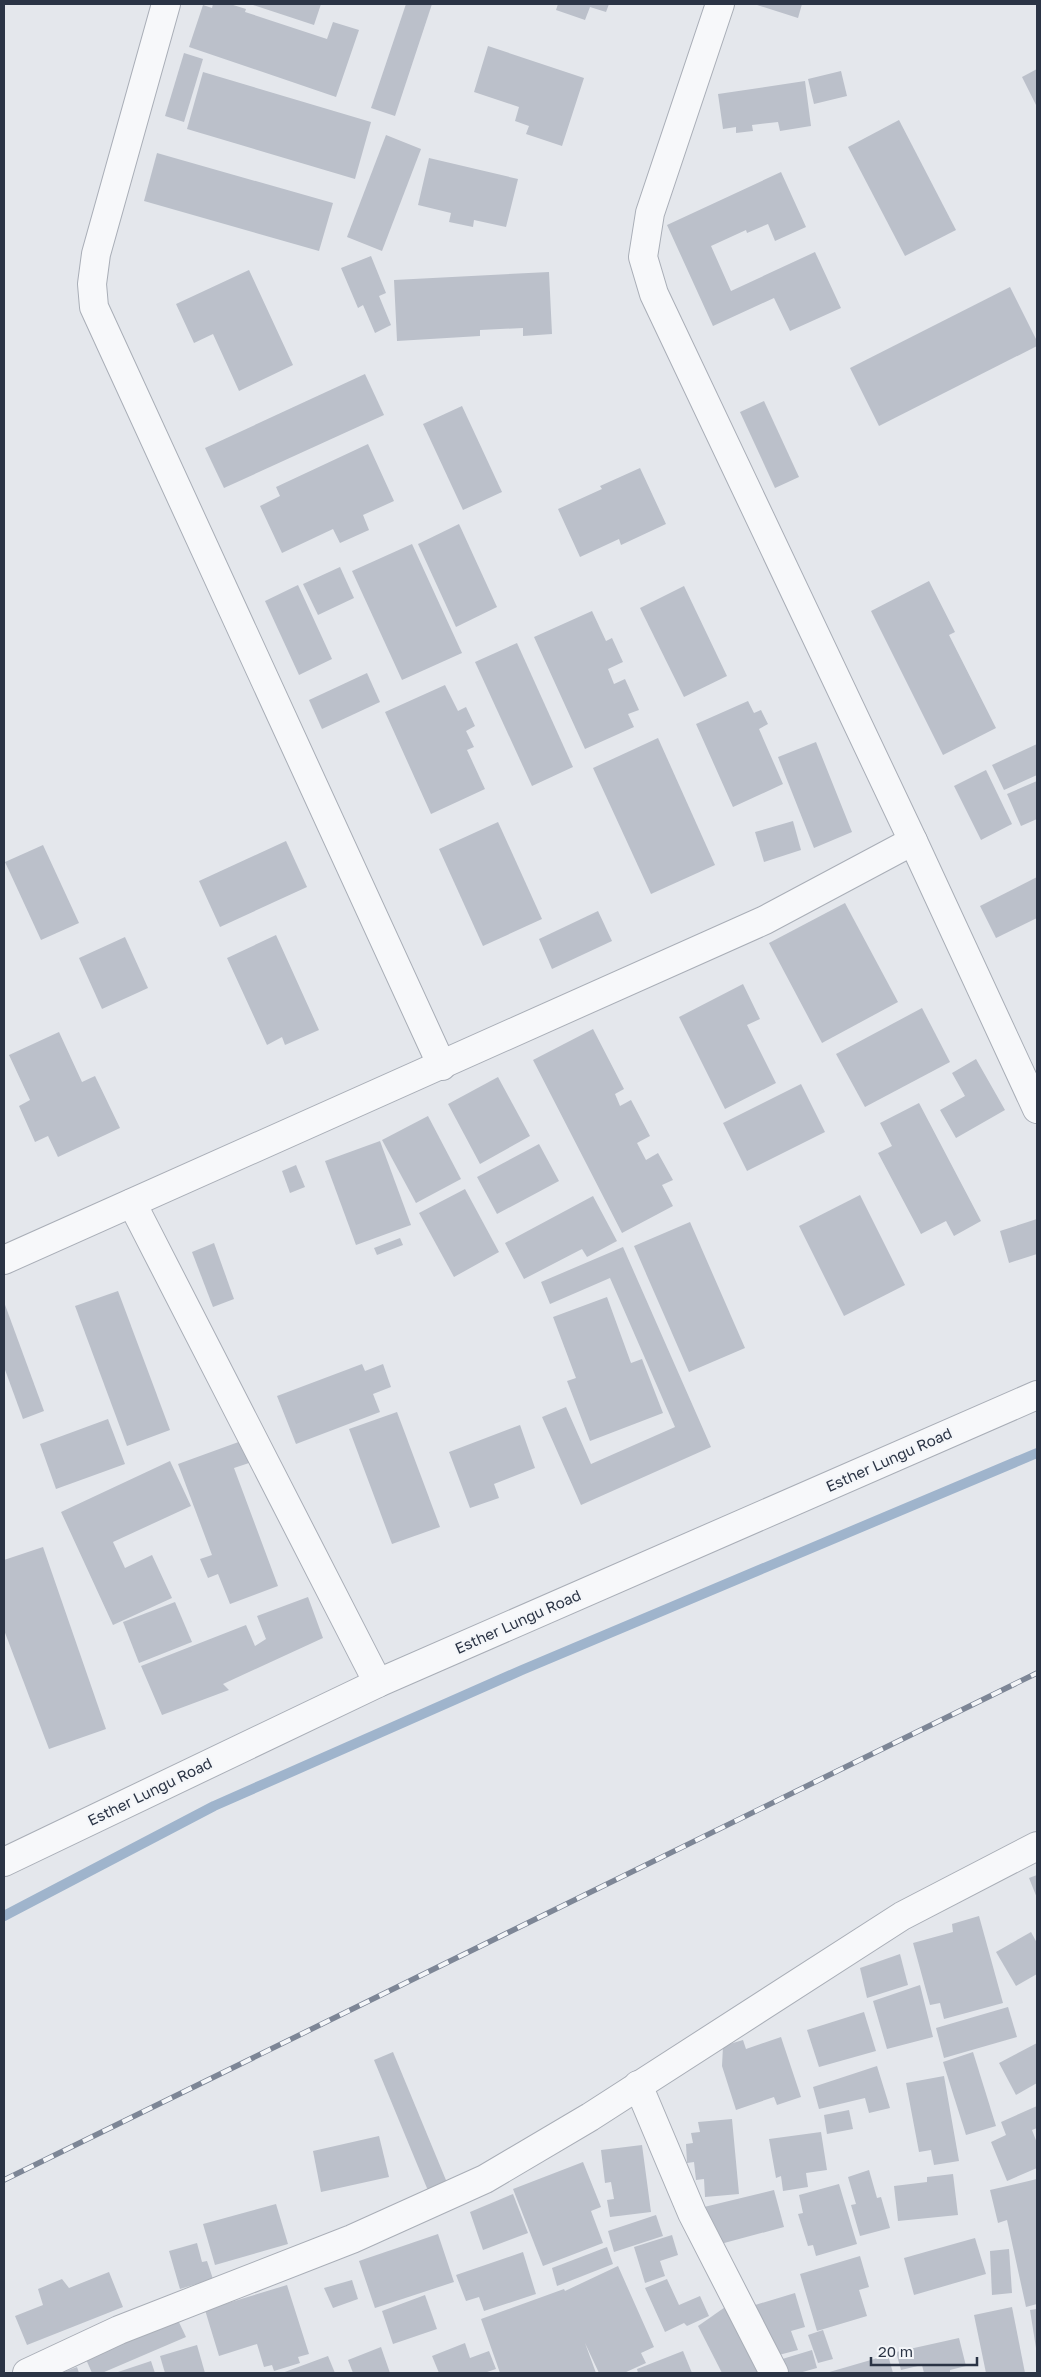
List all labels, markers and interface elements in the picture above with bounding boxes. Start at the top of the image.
street label: Esther Lungu Road [823,1423,954,1495]
street label: Esther Lungu Road [452,1585,583,1657]
street label: Esther Lungu Road [85,1753,215,1829]
scale bar [871,2334,977,2366]
text: 20 m [878,2342,913,2360]

